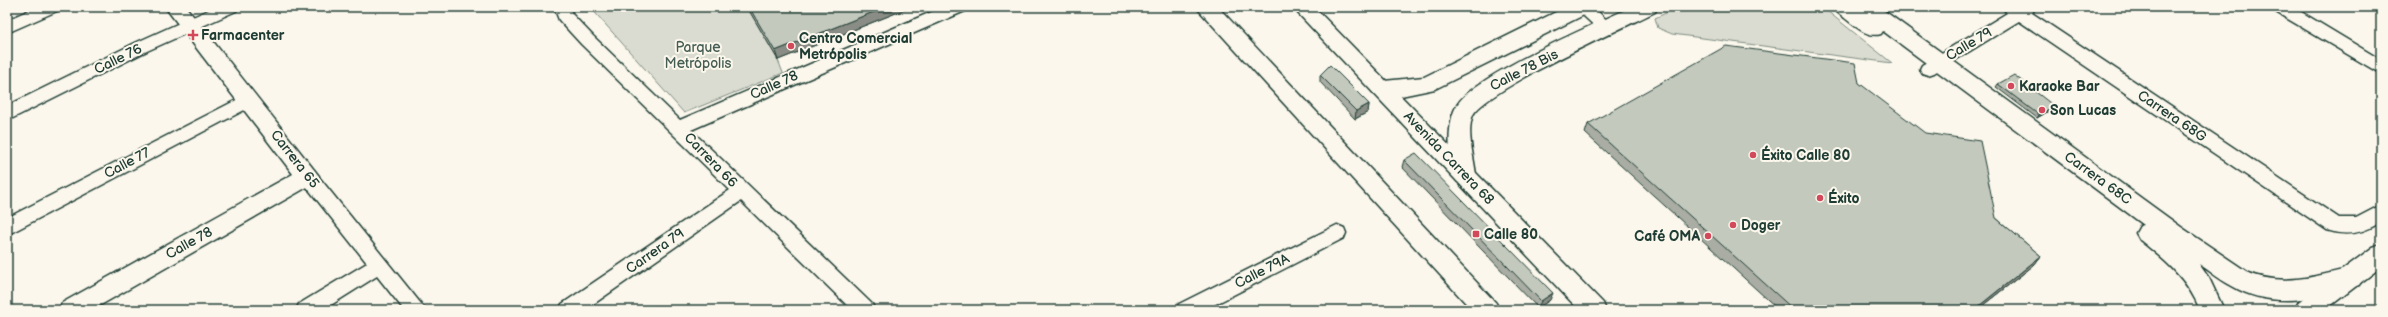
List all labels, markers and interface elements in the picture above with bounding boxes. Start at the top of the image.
street label: Calle 79 [1943,24,1995,64]
place label: Farmacenter [201,27,285,44]
marker: Farmacenter [188,30,198,40]
place label: Centro Comercial Metrópolis [799,30,912,63]
park label: Parque Metrópolis [665,39,731,72]
street label: Calle 76 [91,40,145,78]
marker: Centro Comercial Metrópolis [786,41,796,51]
street label: Calle 78 Bis [1487,46,1561,94]
street label: Calle 78 [747,67,801,103]
place label: Karaoke Bar [2019,78,2100,95]
marker: Karaoke Bar [2006,81,2016,91]
street label: Carrera 68G [2134,87,2210,146]
place label: Son Lucas [2050,102,2116,119]
marker: Son Lucas [2037,105,2047,115]
street label: Avenida Carrera 68 [1400,108,1498,208]
street label: Carrera 65 [267,127,323,191]
street label: Carrera 66 [681,129,742,191]
street label: Calle 77 [101,144,153,182]
place label: Éxito Calle 80 [1761,145,1850,164]
street label: Carrera 68C [2061,148,2135,208]
marker: Éxito Calle 80 [1748,150,1758,160]
place label: Éxito [1828,188,1859,207]
marker: Éxito [1815,193,1825,203]
place label: Doger [1741,217,1781,234]
marker: Doger [1728,220,1738,230]
street label: Calle 78 [163,223,215,263]
street label: Carrera 79 [623,225,687,277]
place label: Calle 80 [1484,226,1538,243]
place label: Café OMA [1634,228,1700,245]
marker: Calle 80 [1471,229,1481,239]
marker: Café OMA [1703,231,1713,241]
street label: Calle 79A [1232,250,1293,292]

